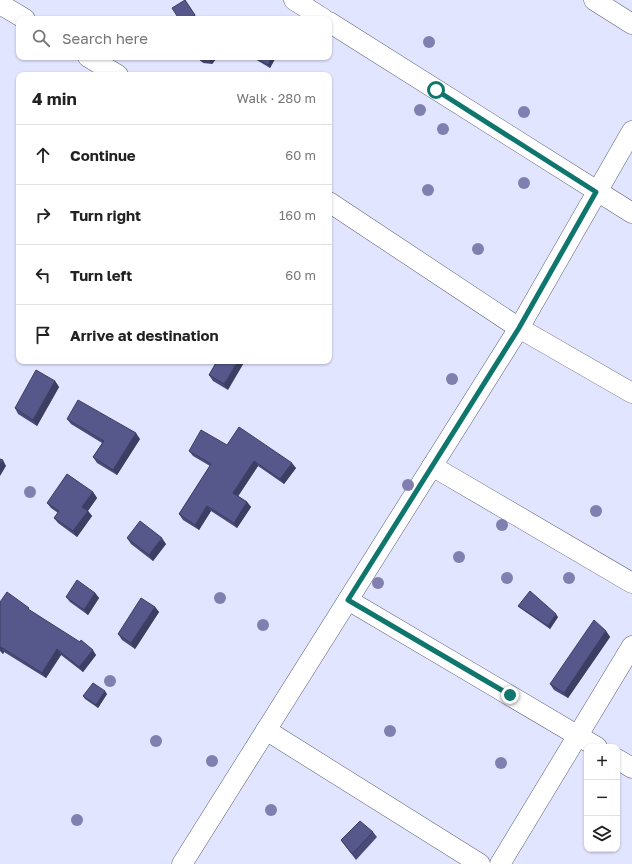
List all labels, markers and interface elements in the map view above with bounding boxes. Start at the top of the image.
search box [16,16,332,60]
icon: search [30,27,52,49]
text: Search here [62,29,148,47]
route start [427,81,445,99]
text: 4 min [32,88,77,109]
text: Walk · 280 m [237,90,316,106]
icon: ahead [32,144,54,166]
text: Continue [70,146,136,164]
text: 60 m [285,147,316,163]
icon: right [32,204,54,226]
text: Turn right [70,206,141,224]
text: 160 m [279,207,316,223]
icon: left [32,264,54,286]
text: Turn left [70,266,132,284]
text: 60 m [285,267,316,283]
icon: arrive [32,324,54,346]
text: Arrive at destination [70,326,219,344]
route end [501,686,519,704]
map controls [584,744,620,852]
button: + [584,744,620,780]
button: − [584,780,620,816]
button: layers [584,816,620,852]

